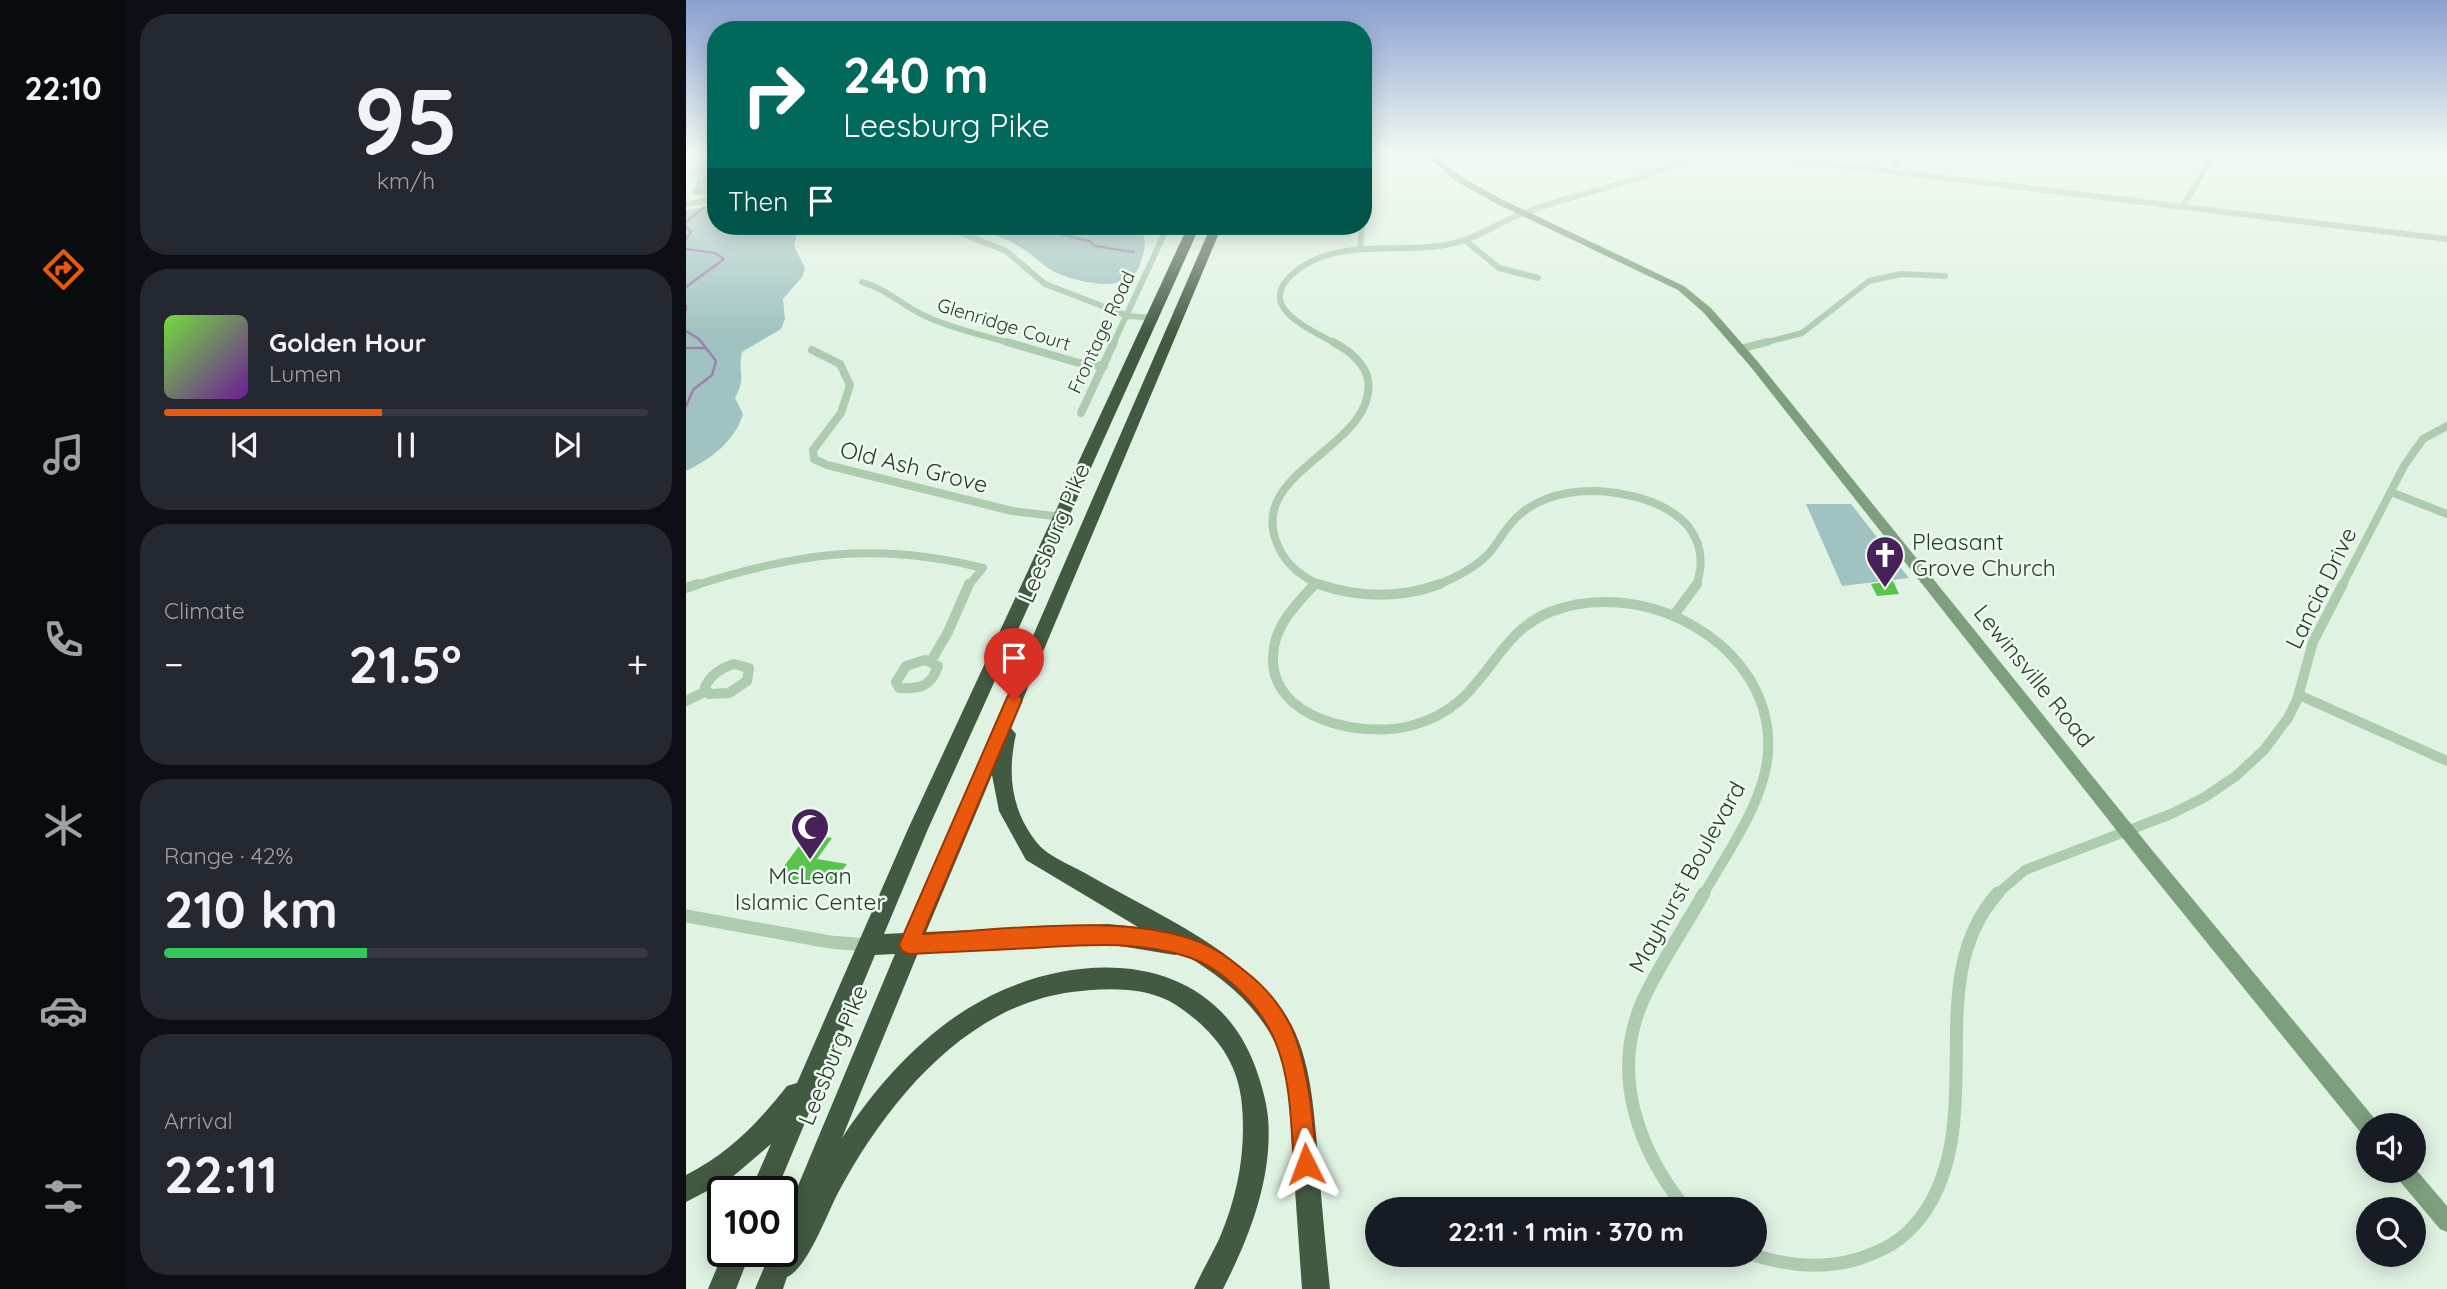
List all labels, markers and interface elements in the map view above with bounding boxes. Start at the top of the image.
text: 240 m [843,44,989,105]
icon: right [728,49,819,140]
text: 95 [354,63,458,177]
text: 22:10 [24,68,102,108]
text: Leesburg Pike [843,105,1050,145]
text: km/h [377,166,435,195]
icon: arrive [802,182,840,220]
text: Then [728,185,788,218]
icon: directions [39,245,88,294]
street label: Frontage Road [1062,267,1140,397]
street label: Glenridge Court [935,292,1073,356]
text: Golden Hour [269,326,426,359]
text: Lumen [269,359,342,388]
icon: previous [226,426,264,464]
icon: pause [387,426,425,464]
icon: next [548,426,586,464]
icon: music [39,430,88,479]
street label: Old Ash Grove [837,434,991,499]
street label: Leesburg Pike [1011,459,1096,607]
street label: Lancia Drive [2279,522,2362,653]
place label: Pleasant Grove Church [1912,527,2056,582]
church icon: Pleasant Grove Church [1864,534,1906,589]
text: Climate [164,596,245,625]
street label: Lewinsville Road [1968,598,2101,753]
icon: phone [39,615,88,664]
pin [984,628,1044,700]
text: 21.5° [349,631,462,696]
icon: arrive [995,639,1033,677]
text: − [164,640,184,688]
text: + [627,640,648,688]
street label: Mayhurst Boulevard [1622,776,1751,977]
icon: climate [39,801,88,850]
mosque icon: McLean Islamic Center [789,806,831,861]
text: Range · 42% [164,841,293,870]
place label: McLean Islamic Center [735,861,885,916]
text: 210 km [164,876,338,941]
street label: Leesburg Pike [791,980,874,1129]
icon: car [39,986,88,1035]
text: Arrival [164,1106,233,1135]
map controls [2356,1113,2426,1267]
button: sound [2356,1113,2426,1183]
position arrow [1269,1127,1343,1201]
text: 22:11 [164,1141,278,1206]
icon: filters [39,1172,88,1221]
speed limit sign: 100 [707,1176,798,1267]
button: search [2356,1197,2426,1267]
text: 22:11 · 1 min · 370 m [1448,1215,1684,1248]

